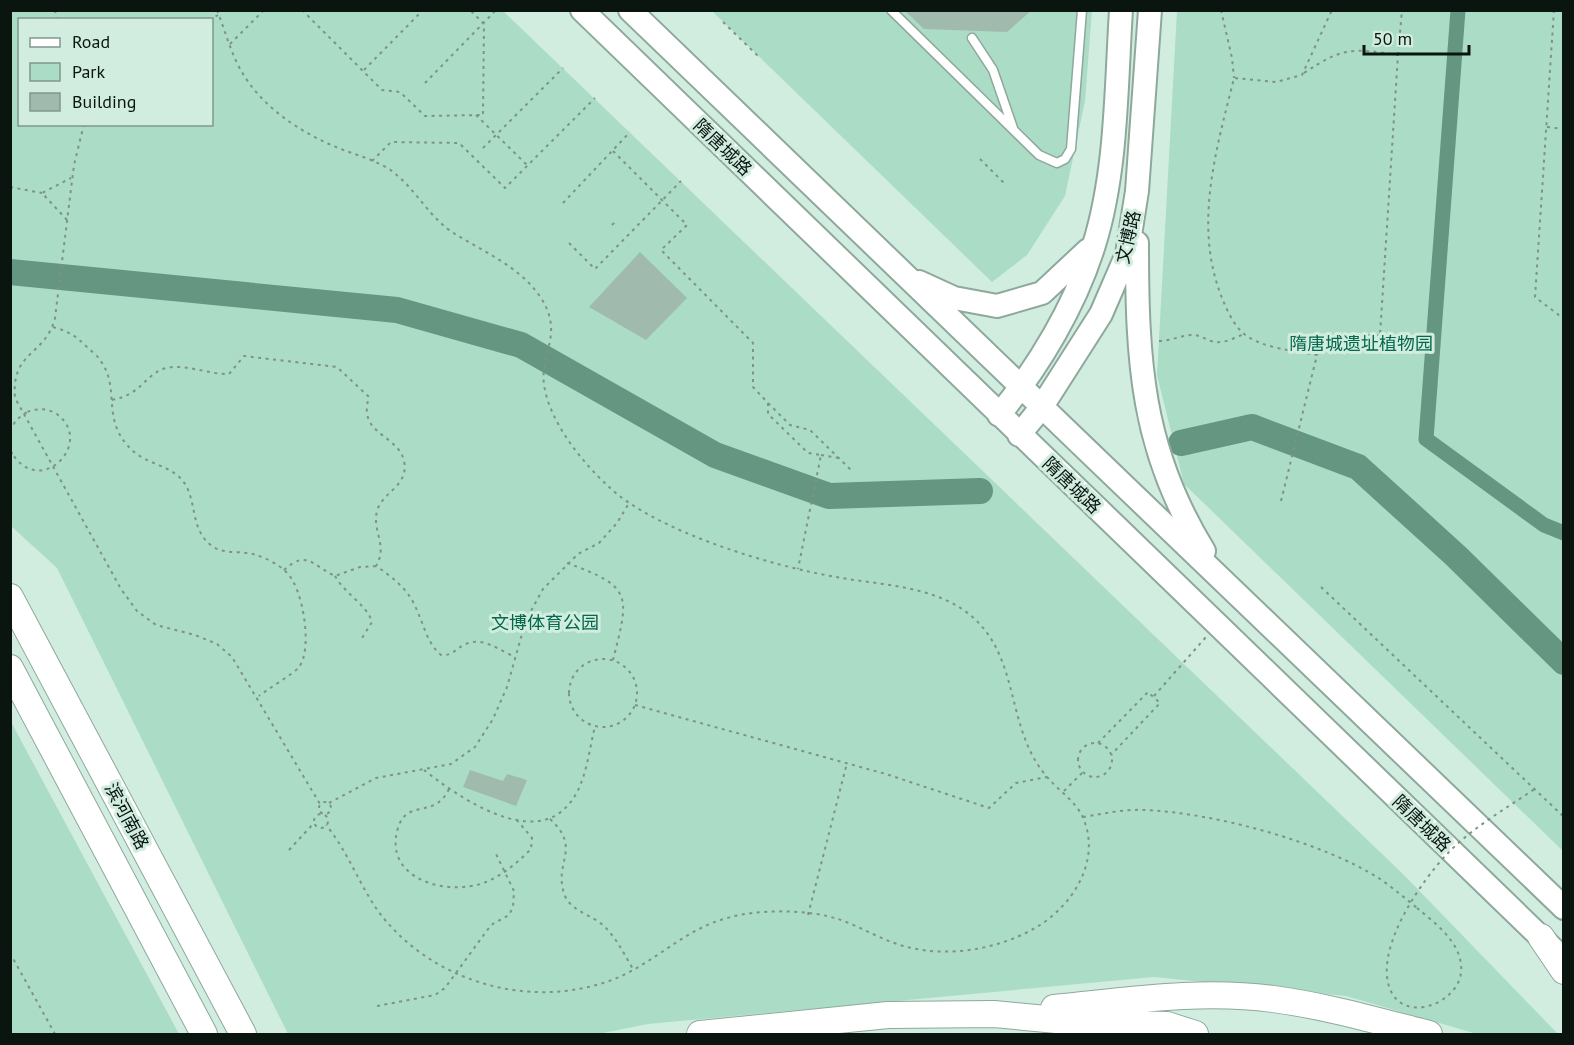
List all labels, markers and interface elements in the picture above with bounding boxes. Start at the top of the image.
legend [18,18,213,126]
scale bar [1364,18,1469,56]
text: 50 m [1373,27,1412,50]
text: Road [72,30,110,53]
text: Park [72,60,105,83]
text: Building [72,90,136,113]
street label: 隋唐城路 [689,114,757,180]
street label: 文博路 [1111,208,1145,266]
park label: 隋唐城遗址植物园 [1289,332,1433,355]
street label: 隋唐城路 [1038,452,1106,518]
park label: 文博体育公园 [491,611,599,634]
street label: 滨河南路 [100,779,154,853]
street label: 隋唐城路 [1388,790,1456,856]

